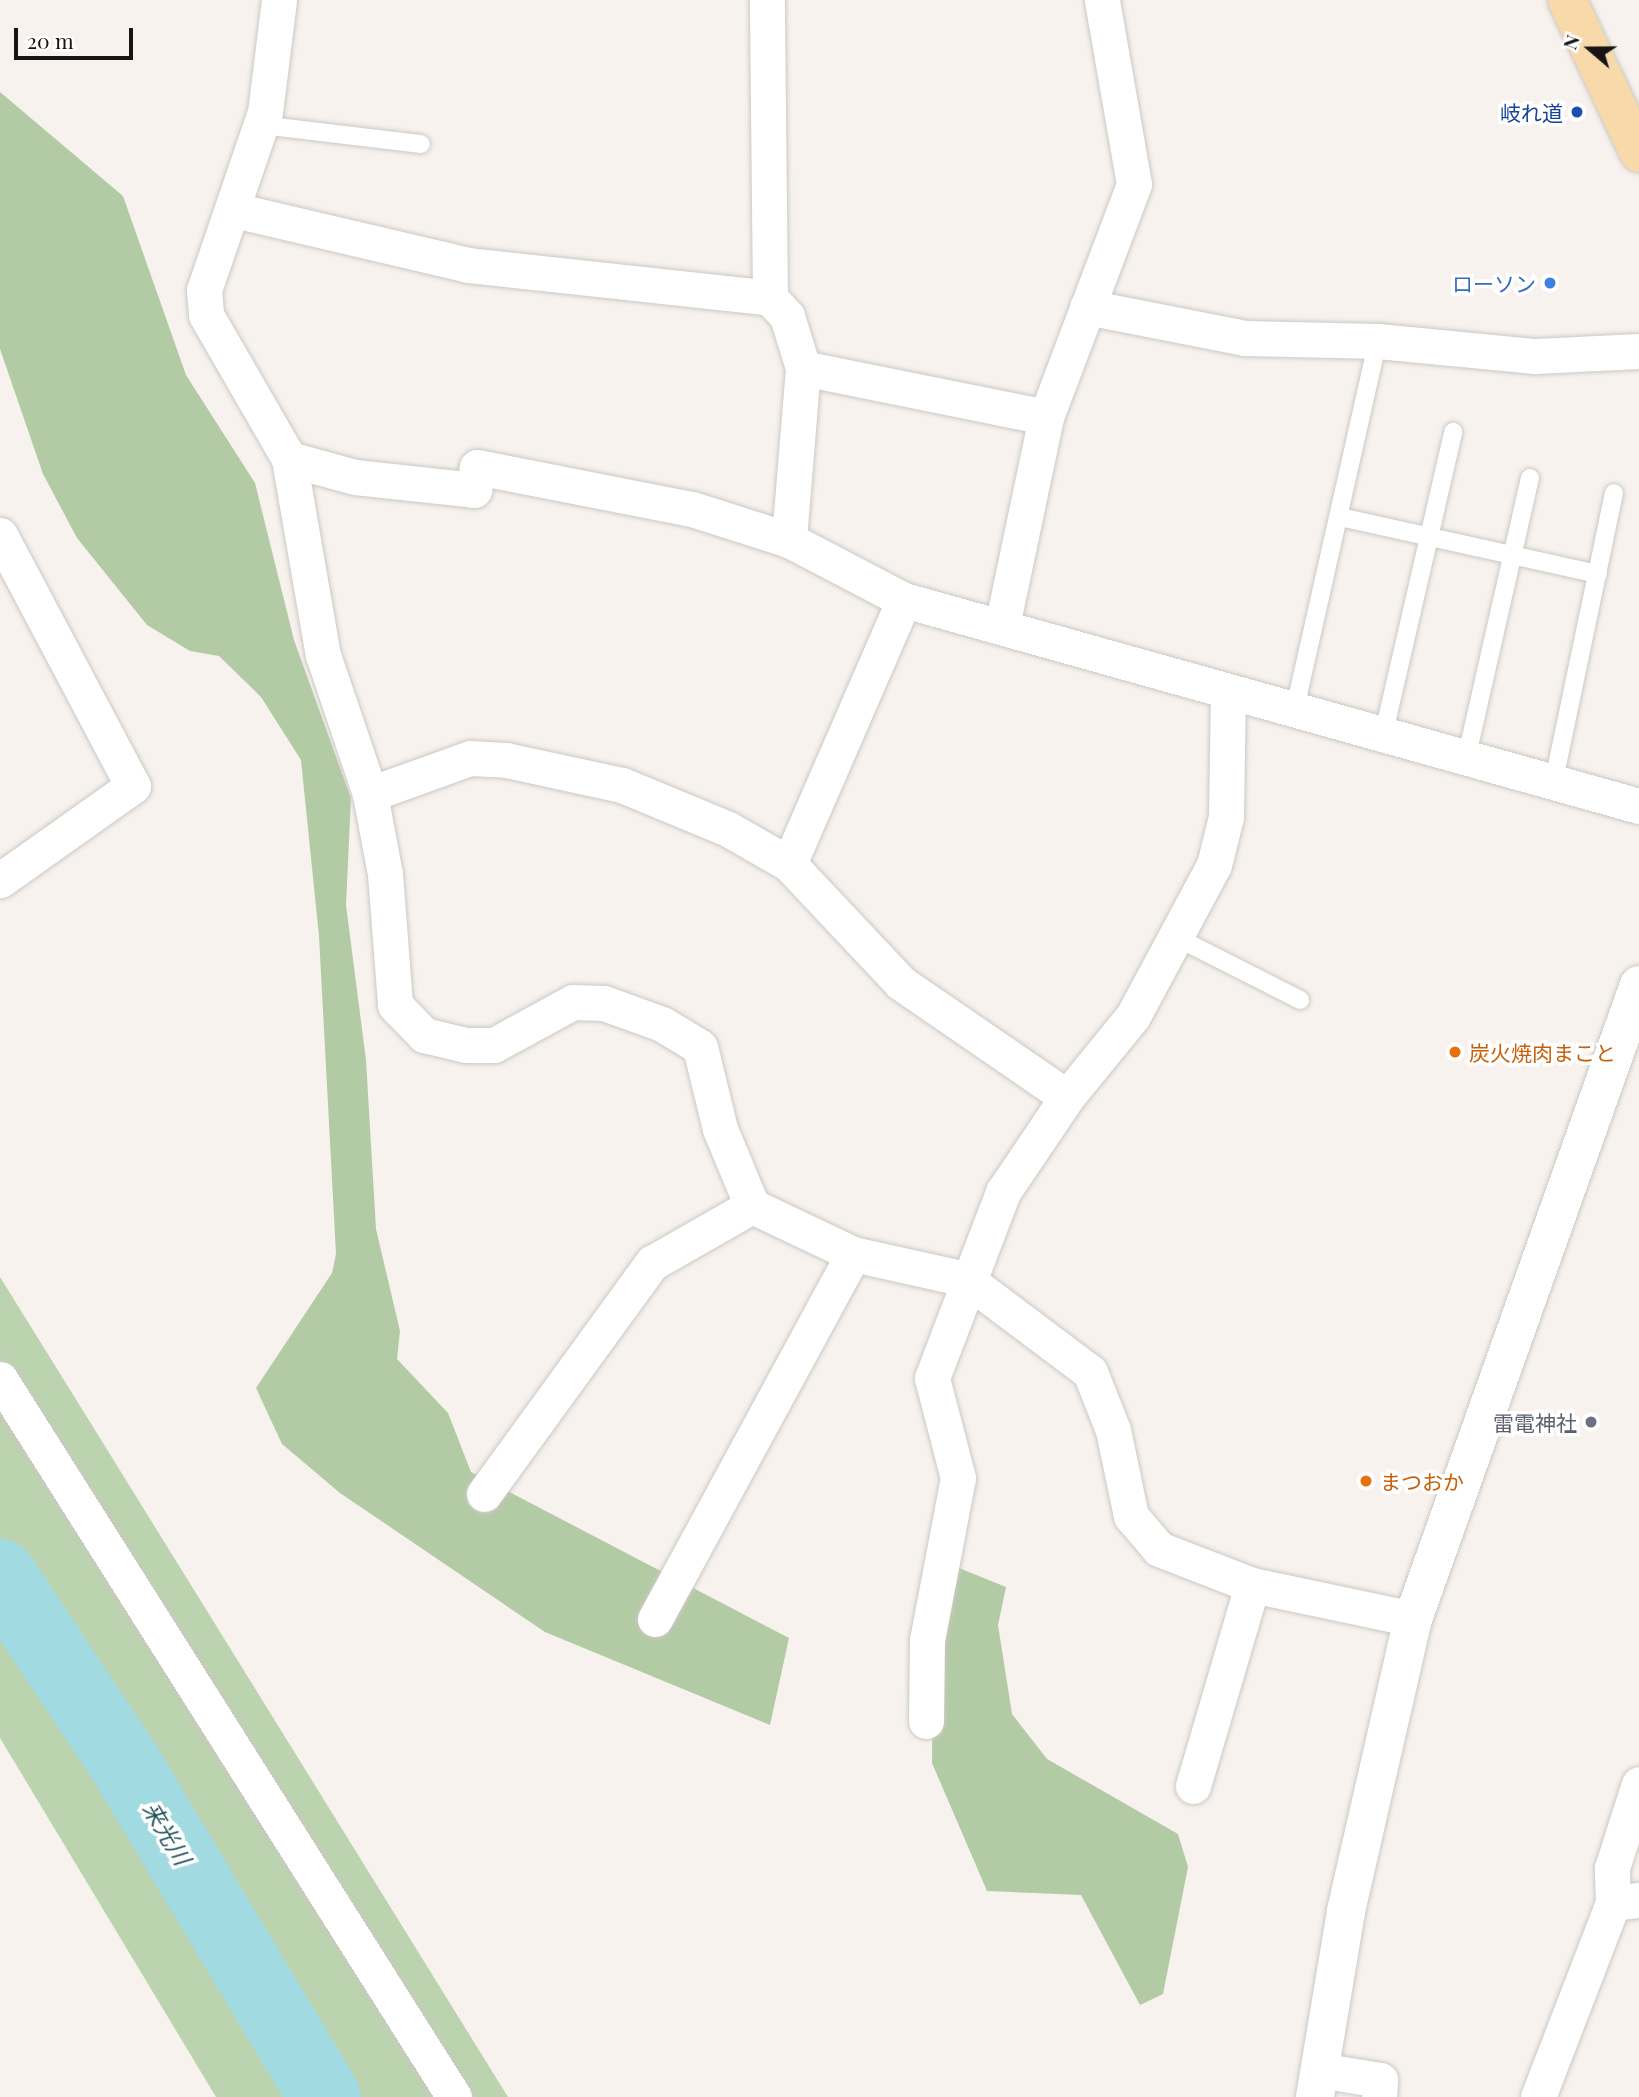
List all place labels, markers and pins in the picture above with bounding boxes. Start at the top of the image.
place label: 岐れ道 [1500,99,1563,125]
marker: 岐れ道 [1569,104,1585,120]
place label: ローソン [1452,270,1536,296]
marker: ローソン [1542,275,1558,291]
place label: 炭火焼肉まこと [1469,1039,1616,1065]
marker: 炭火焼肉まこと [1447,1044,1463,1060]
place label: 雷電神社 [1493,1409,1577,1435]
marker: 雷電神社 [1583,1414,1599,1430]
place label: まつおか [1380,1468,1464,1494]
marker: まつおか [1358,1473,1374,1489]

